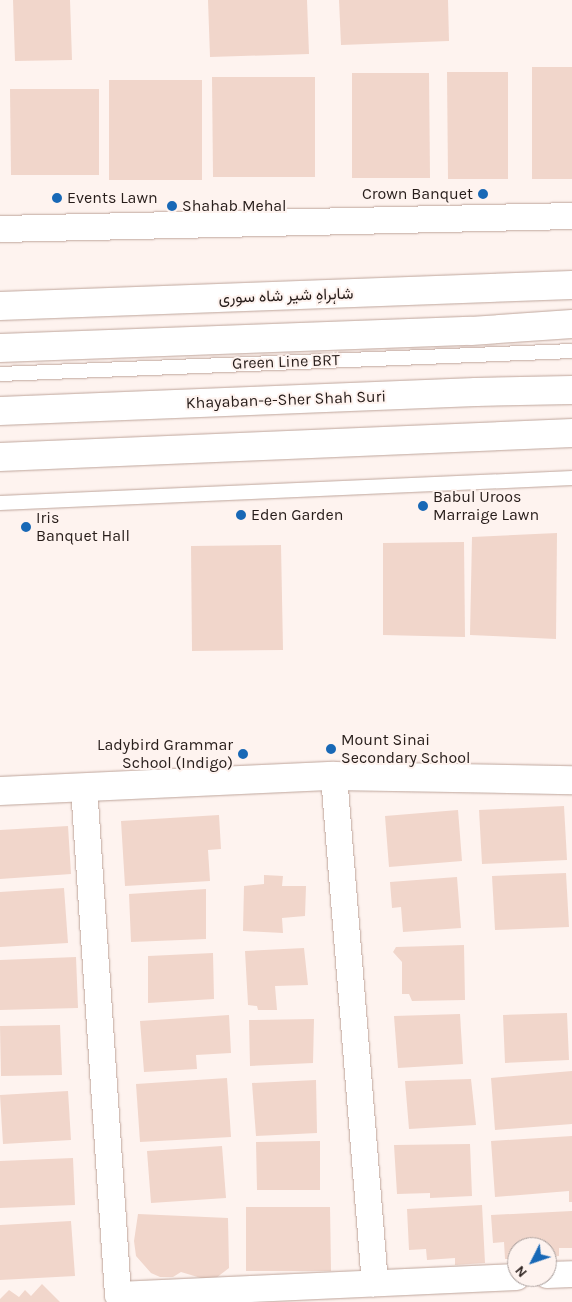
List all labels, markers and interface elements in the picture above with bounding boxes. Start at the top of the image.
place label: Crown Banquet [362,184,473,204]
place label: Events Lawn [67,188,158,208]
marker: Crown Banquet [477,188,489,200]
marker: Events Lawn [51,192,63,204]
place label: Shahab Mehal [182,196,287,216]
marker: Shahab Mehal [166,200,178,212]
street label: شاہراہِ شیر شاہ سوری [218,284,354,308]
street label: Green Line BRT [232,351,340,373]
street label: Khayaban-e-Sher Shah Suri [186,387,386,413]
place label: Babul Uroos Marraige Lawn [433,487,539,525]
marker: Babul Uroos Marraige Lawn [417,500,429,512]
place label: Eden Garden [251,505,343,525]
place label: Iris Banquet Hall [36,508,130,546]
marker: Eden Garden [235,509,247,521]
marker: Iris Banquet Hall [20,521,32,533]
place label: Mount Sinai Secondary School [341,730,470,768]
place label: Ladybird Grammar School (Indigo) [97,735,233,773]
marker: Mount Sinai Secondary School [325,743,337,755]
marker: Ladybird Grammar School (Indigo) [237,748,249,760]
north arrow [507,1237,557,1287]
text: N [511,1262,531,1281]

